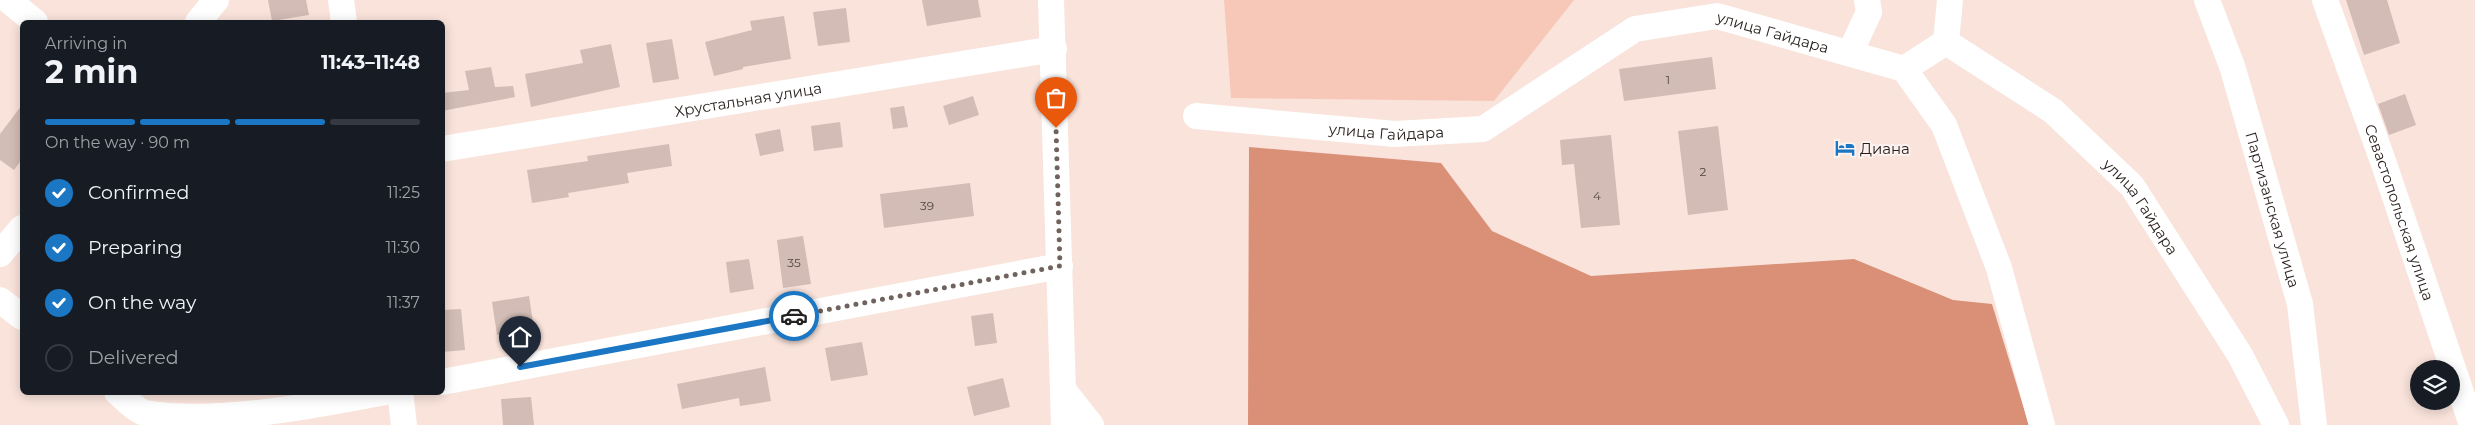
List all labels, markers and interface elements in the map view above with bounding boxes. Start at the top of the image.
street label: улица Гайдара [1714,7,1831,57]
text: Arriving in [45,34,127,53]
text: 11:43–11:48 [321,51,420,74]
text: 2 min [45,52,138,91]
house number: 1 [1666,72,1670,87]
pin [1035,77,1077,128]
street label: Хрустальная улица [673,78,823,120]
icon: bag [1042,84,1070,112]
street label: улица Гайдара [1327,118,1444,144]
street label: Севастопольская улица [2361,121,2439,303]
street label: Партизанская улица [2242,130,2304,290]
text: On the way · 90 m [45,133,190,152]
hotel icon: Диана [1834,137,1856,159]
place label: Диана [1860,139,1910,158]
street label: улица Гайдара [2099,154,2183,258]
house number: 2 [1700,164,1707,179]
icon: check [45,179,73,207]
text: Confirmed [88,181,189,204]
text: 11:25 [387,183,420,202]
house number: 4 [1593,188,1601,203]
house number: 39 [920,198,934,213]
icon: check [45,234,73,262]
text: Preparing [88,236,183,259]
text: 11:30 [385,238,420,257]
house number: 35 [787,255,801,270]
icon: check [45,289,73,317]
text: On the way [88,291,196,314]
courier [769,291,819,341]
text: 11:37 [387,293,420,312]
icon: car [780,302,808,330]
pin [499,316,541,367]
icon: home [506,323,534,351]
text: Delivered [88,346,179,369]
map controls [2410,360,2460,410]
button: layers [2410,360,2460,410]

